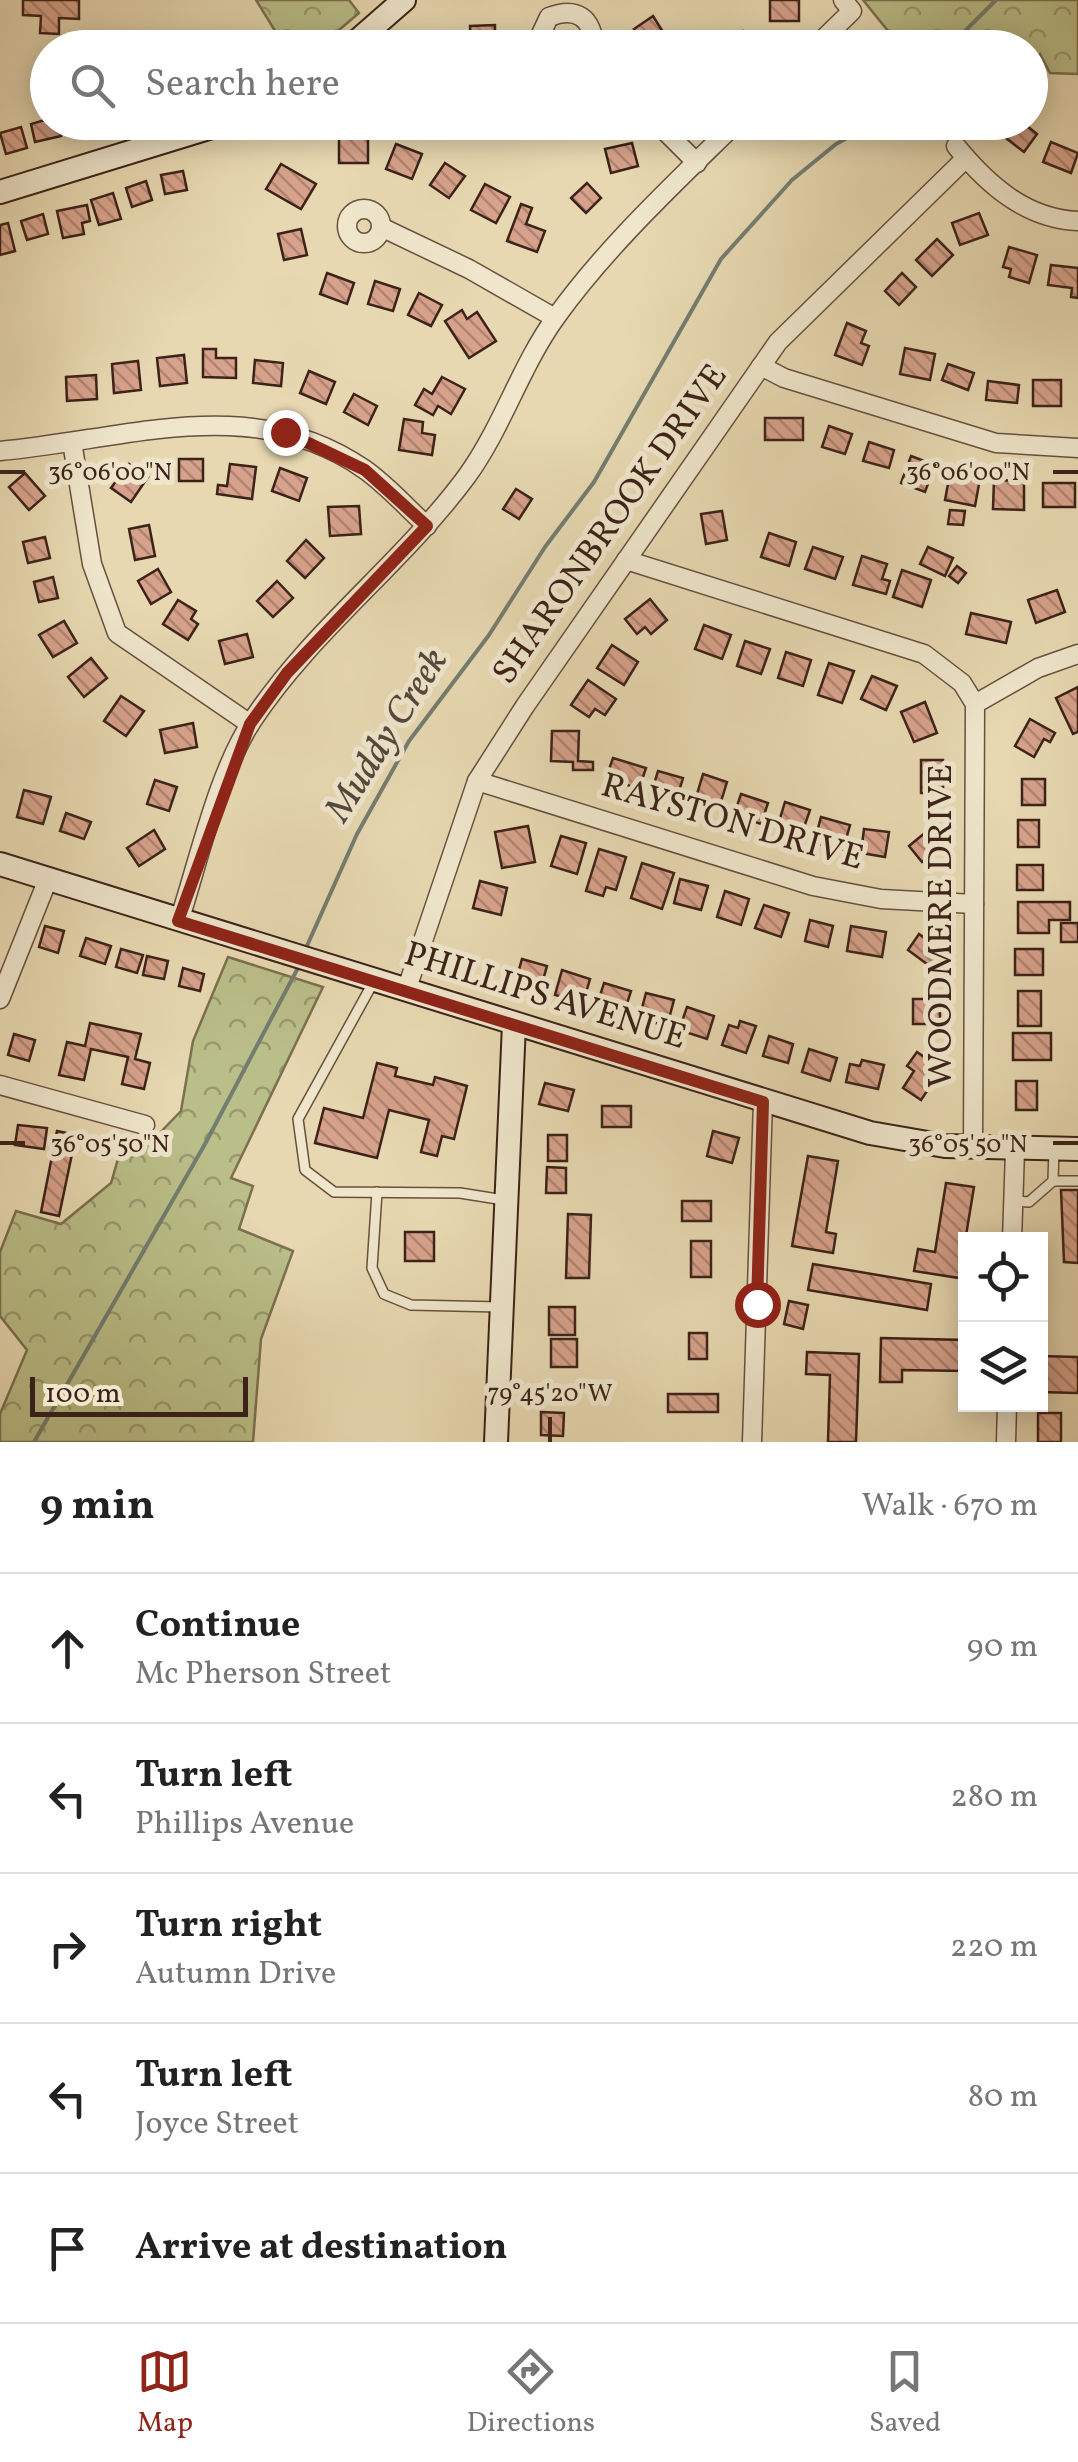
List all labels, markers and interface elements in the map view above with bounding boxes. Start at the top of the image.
search box [30,30,1048,140]
icon: search [65,58,120,113]
text: Search here [145,59,340,112]
street label: SHARONBROOK DRIVE [482,355,740,695]
route end [263,410,309,456]
text: 36°06'00"N [48,456,172,491]
text: 36°06'00"N [906,456,1030,491]
water label: Muddy Creek [313,639,462,835]
street label: RAYSTON DRIVE [595,763,869,883]
street label: WOODMERE DRIVE [918,764,966,1088]
street label: PHILLIPS AVENUE [398,931,692,1063]
text: 36°05'50"N [50,1128,170,1163]
text: 36°05'50"N [908,1128,1028,1163]
map controls [958,1232,1048,1412]
button: locate [958,1232,1048,1322]
route start [735,1282,781,1328]
button: layers [958,1322,1048,1412]
scale bar [30,1372,248,1416]
text: 100 m [45,1375,120,1414]
text: 79°45'20"W [487,1377,613,1412]
text: 9 min [40,1478,155,1537]
text: Walk · 670 m [862,1485,1038,1529]
text: Continue [135,1600,300,1653]
icon: ahead [40,1621,95,1676]
text: 90 m [967,1626,1038,1670]
text: Mc Pherson Street [135,1653,391,1697]
text: Turn left [135,1750,292,1803]
icon: left [40,1771,95,1826]
text: 280 m [951,1776,1038,1820]
text: Phillips Avenue [135,1803,354,1847]
text: Turn right [135,1900,322,1953]
icon: right [40,1921,95,1976]
text: 220 m [950,1926,1038,1970]
text: Autumn Drive [135,1953,336,1997]
text: Turn left [135,2050,292,2103]
icon: left [40,2071,95,2126]
text: 80 m [968,2076,1038,2120]
text: Joyce Street [135,2103,299,2147]
icon: arrive [40,2221,95,2276]
text: Arrive at destination [135,2222,508,2275]
tab: Map [137,2344,193,2443]
tab: Directions [467,2344,595,2443]
tab: Saved [869,2344,941,2443]

